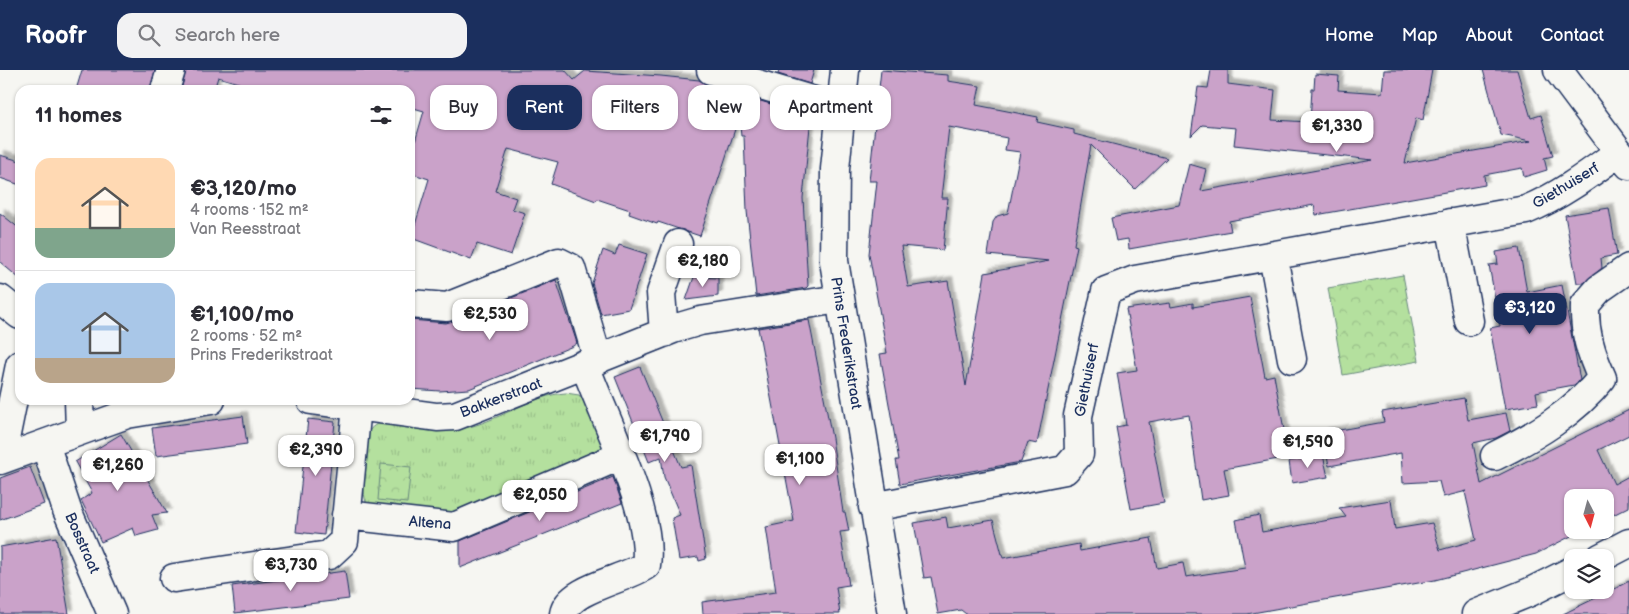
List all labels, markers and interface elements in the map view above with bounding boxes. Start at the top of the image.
search box [117,13,467,58]
text: Roofr [25,21,87,50]
icon: search [135,21,163,49]
text: Search here [175,24,280,47]
text: Home [1325,25,1374,46]
text: Map [1402,25,1438,46]
text: About [1466,25,1513,46]
text: Contact [1541,25,1604,46]
chip: Buy [430,85,497,130]
chip: Rent [507,85,582,130]
chip: Filters [592,85,678,130]
chip: New [688,85,760,130]
chip: Apartment [770,85,891,130]
icon: filters [367,101,395,129]
text: 11 homes [35,103,122,128]
pin: €1,330 [1296,111,1378,153]
text: €1,330 [1311,117,1363,136]
street label: Giethuiserf [1529,158,1603,213]
text: €3,120/mo [190,176,297,201]
icon: home [75,178,135,238]
text: 4 rooms · 152 m² [190,201,309,220]
text: Van Reesstraat [190,220,301,239]
pin: €2,180 [662,246,744,288]
text: €2,180 [677,252,729,271]
street label: Prins Frederikstraat [826,275,866,411]
pin: €3,120 [1489,292,1571,335]
pin: €2,530 [449,298,531,341]
text: €3,120 [1505,299,1555,318]
text: €1,100/mo [190,302,294,327]
icon: home [75,303,135,363]
text: €2,530 [463,305,517,324]
text: 2 rooms · 52 m² [190,327,302,346]
street label: Giethuiserf [1071,341,1104,418]
text: Prins Frederikstraat [190,346,333,365]
street label: Bakkerstraat [457,374,545,422]
pin: €1,790 [624,420,706,463]
pin: €1,590 [1267,426,1349,469]
text: €1,790 [640,427,690,446]
text: €1,590 [1283,433,1333,452]
pin: €2,390 [275,434,357,477]
text: €2,390 [289,441,343,460]
pin: €1,100 [759,444,841,486]
pin: €1,260 [77,450,159,492]
text: €1,100 [775,450,825,469]
text: €1,260 [92,456,144,475]
pin: €2,050 [499,480,581,522]
text: €2,050 [513,486,567,505]
north arrow [1564,489,1614,539]
map controls [1564,489,1614,599]
street label: Bosstraat [60,509,104,577]
street label: Altena [408,512,452,534]
button: layers [1564,549,1614,599]
pin: €3,730 [250,550,332,592]
text: €3,730 [264,556,318,575]

